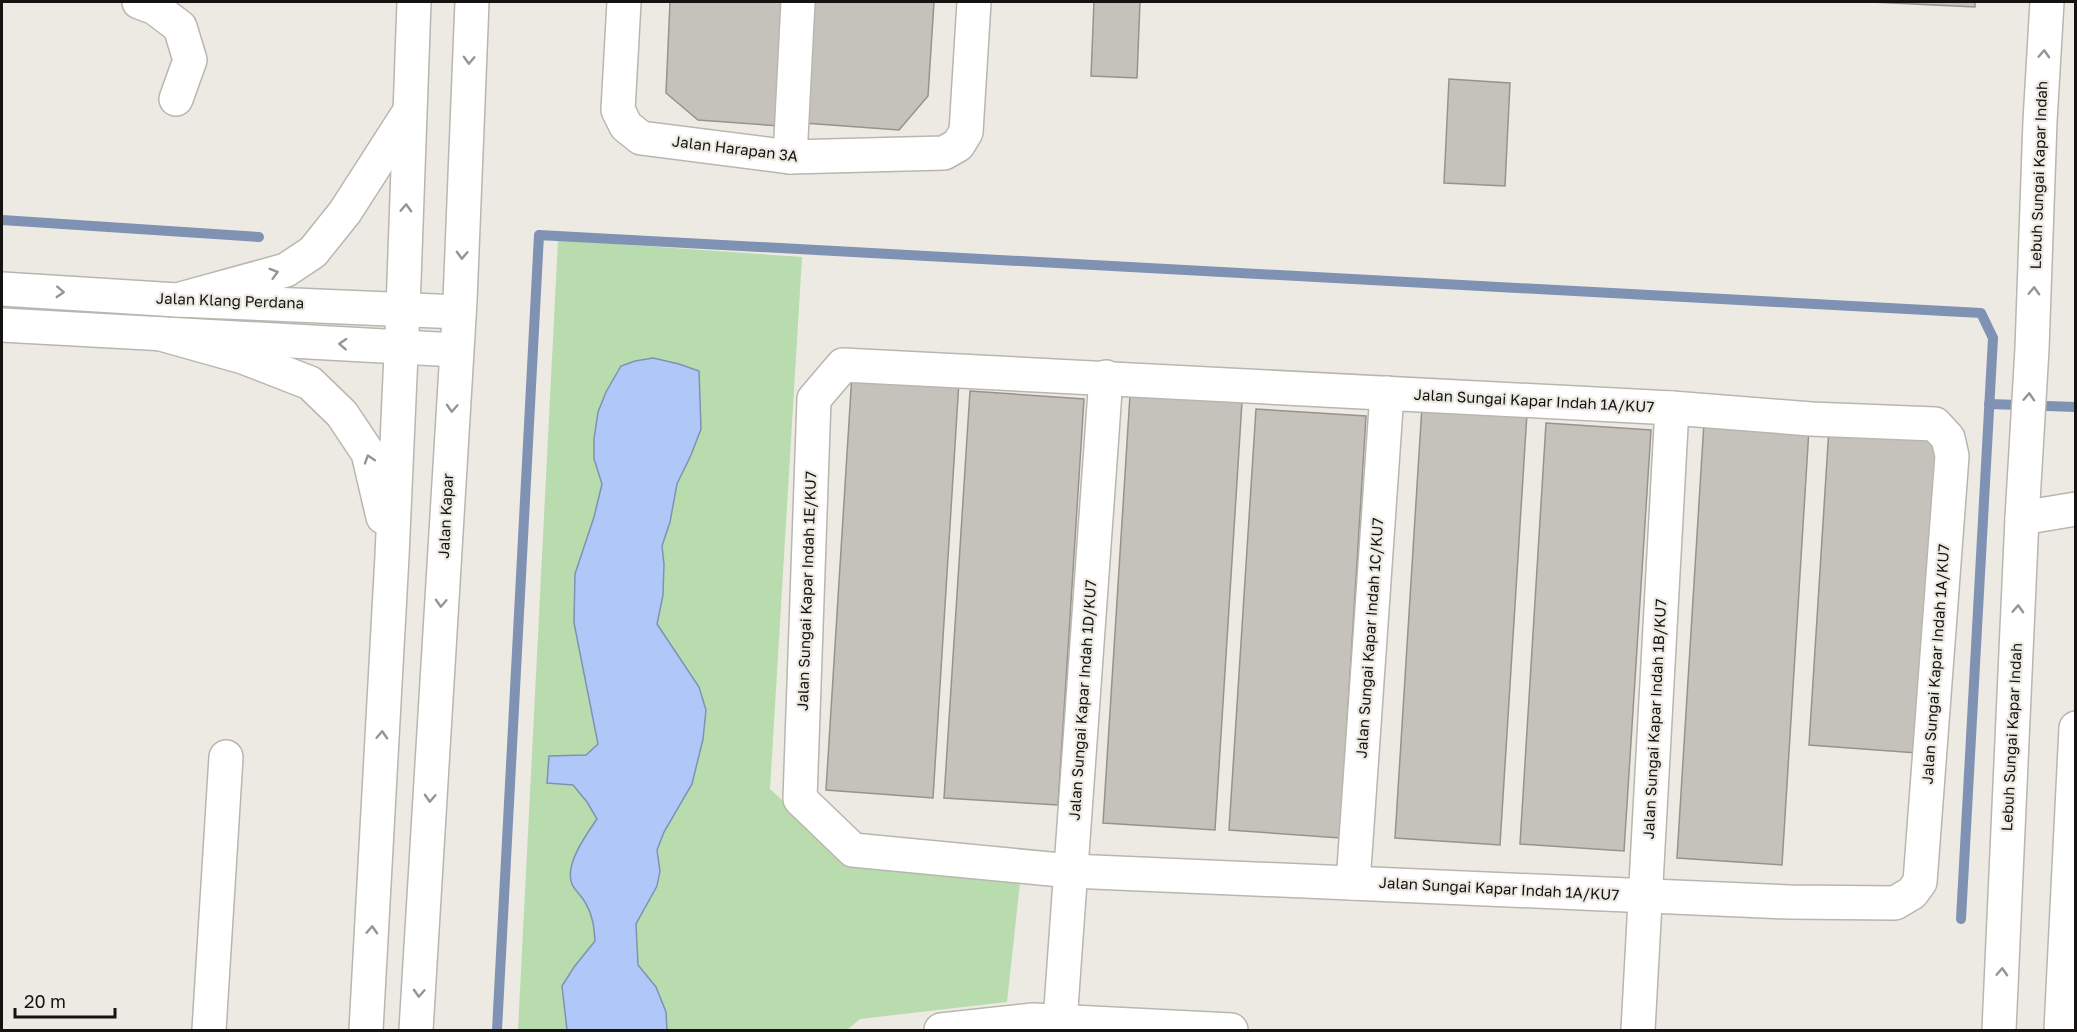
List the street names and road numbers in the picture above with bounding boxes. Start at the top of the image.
street label: Lebuh Sungai Kapar Indah [2026,80,2050,270]
street label: Jalan Harapan 3A [671,131,799,165]
street label: Jalan Klang Perdana [156,288,304,312]
street label: Jalan Sungai Kapar Indah 1A/KU7 [1413,385,1655,415]
street label: Jalan Sungai Kapar Indah 1E/KU7 [793,471,819,711]
street label: Jalan Kapar [434,473,456,559]
street label: Jalan Sungai Kapar Indah 1C/KU7 [1352,517,1386,759]
street label: Jalan Sungai Kapar Indah 1A/KU7 [1918,543,1952,785]
street label: Jalan Sungai Kapar Indah 1D/KU7 [1065,579,1099,821]
street label: Jalan Sungai Kapar Indah 1B/KU7 [1639,598,1669,840]
street label: Lebuh Sungai Kapar Indah [1997,642,2025,832]
street label: Jalan Sungai Kapar Indah 1A/KU7 [1378,873,1620,903]

